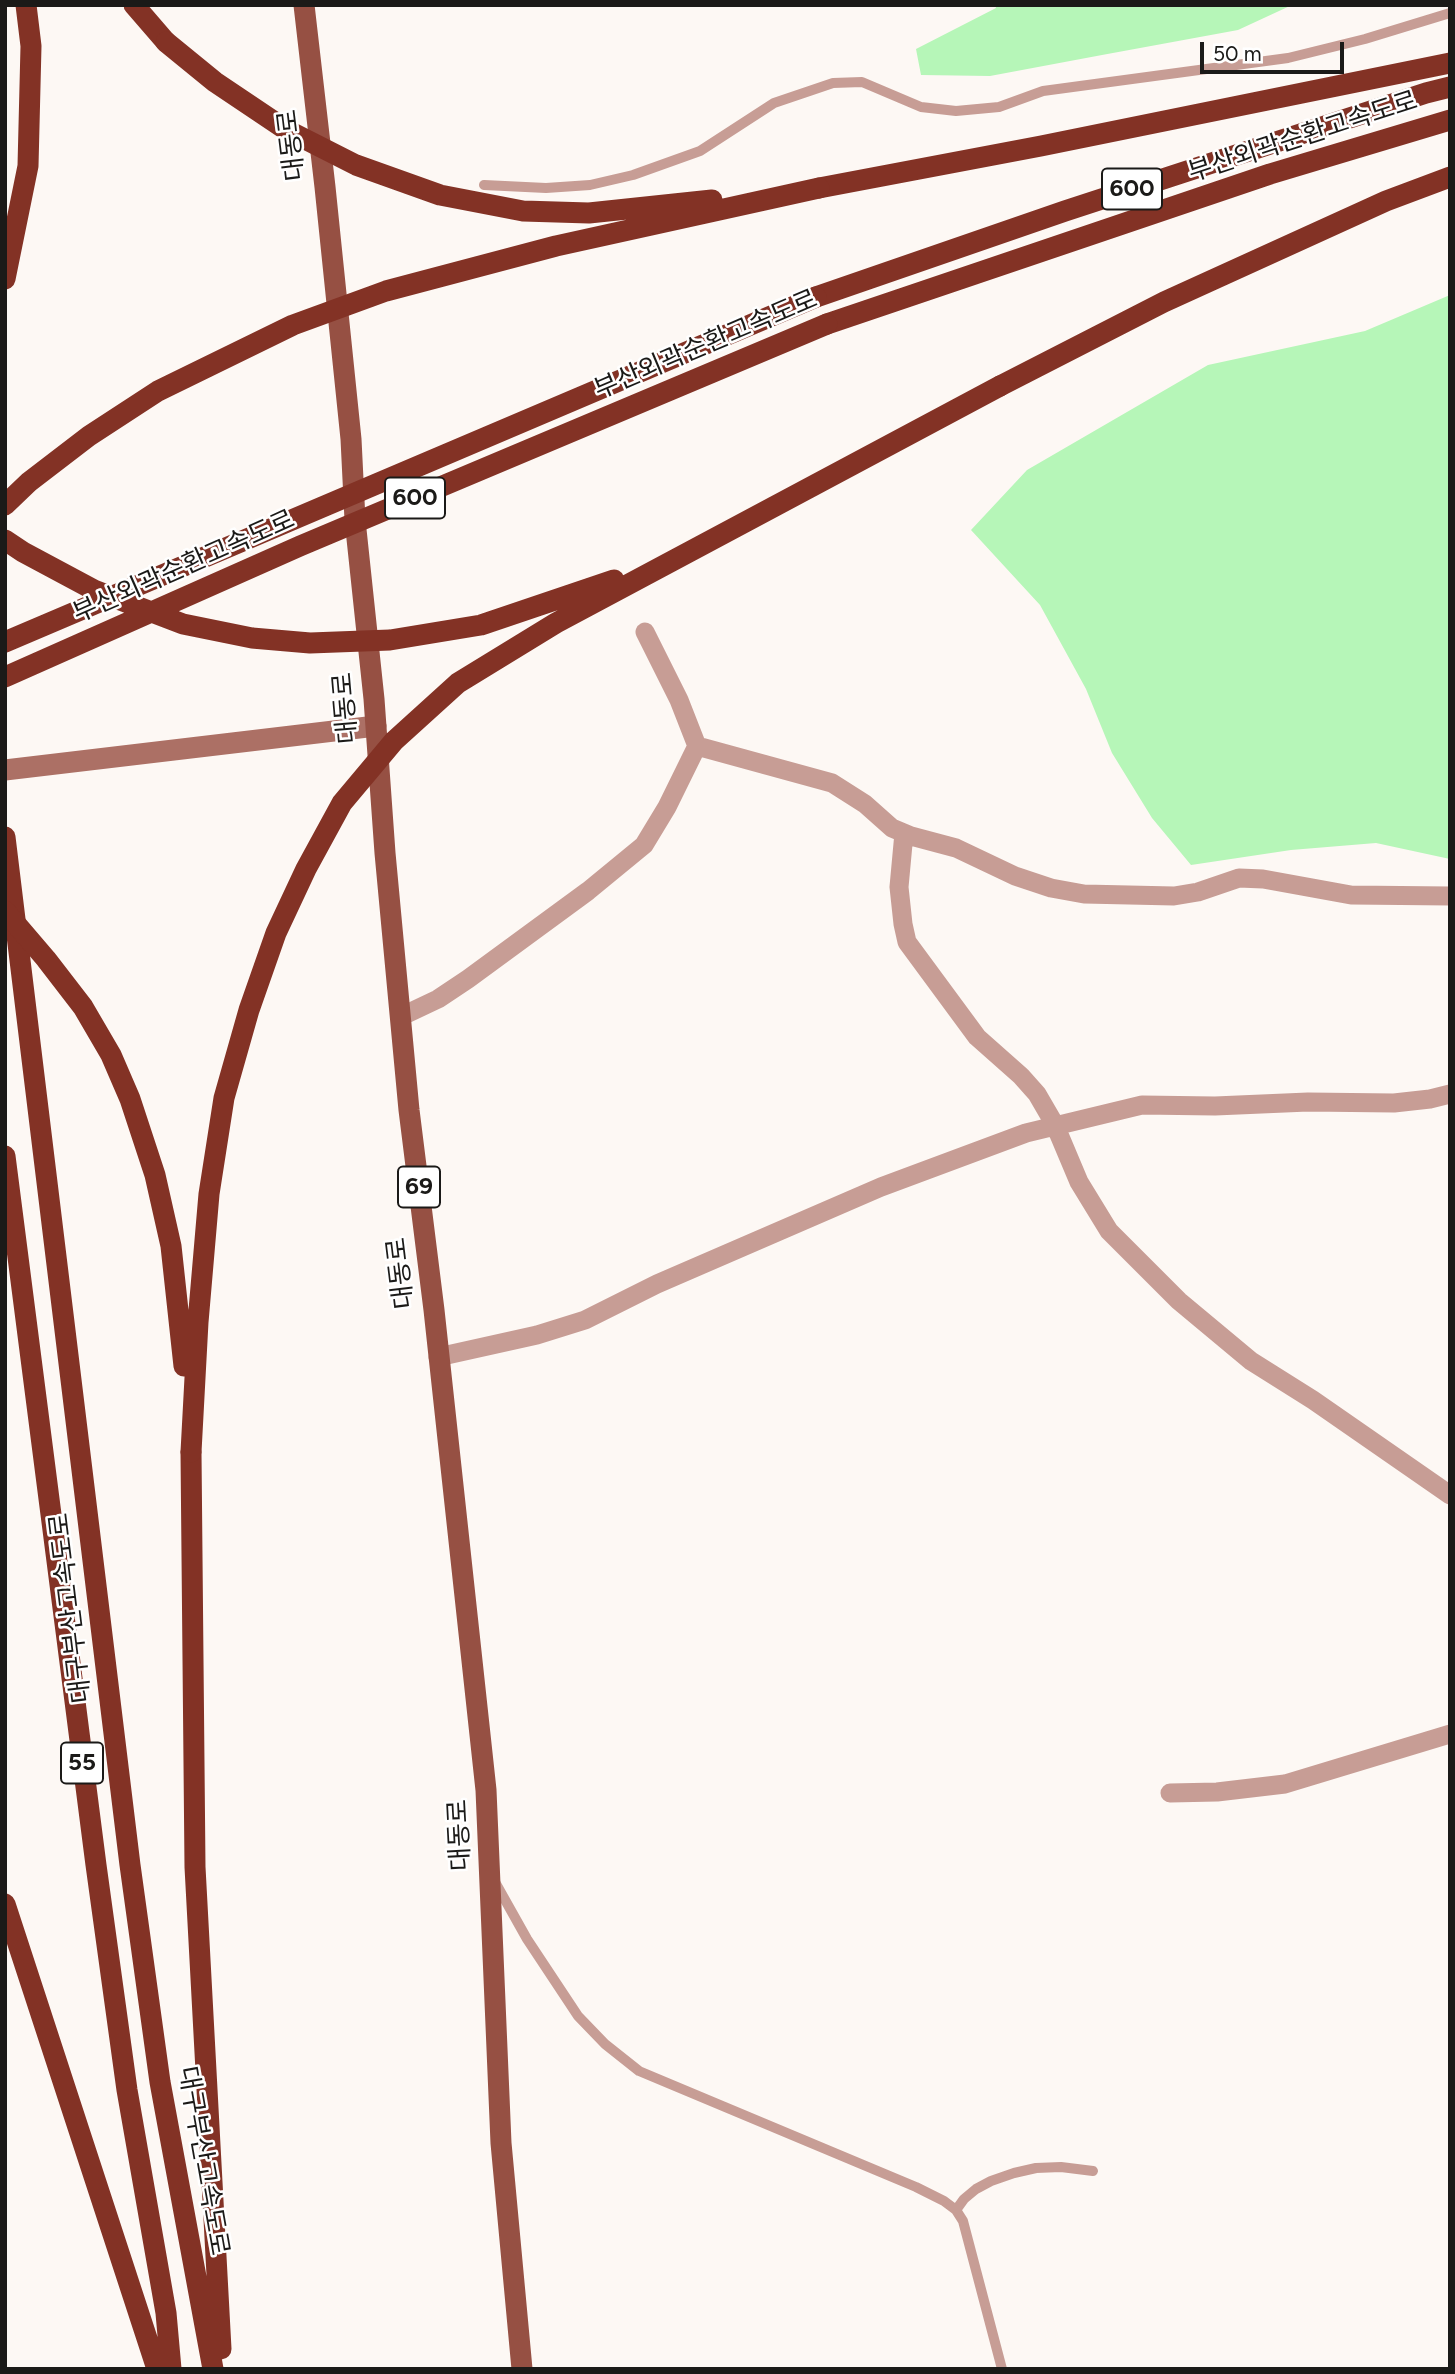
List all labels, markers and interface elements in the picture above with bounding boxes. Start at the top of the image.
scale bar [1203,28,1346,72]
text: 50 m [1213,41,1262,66]
street label: 부산외곽순환고속도로 [1184,85,1422,189]
street label: 대동로 [272,107,312,183]
road number: 600 [1102,168,1162,210]
street label: 부산외곽순환고속도로 [590,284,822,406]
road number: 600 [385,477,445,518]
street label: 부산외곽순환고속도로 [68,504,300,630]
street label: 대동로 [327,671,365,745]
road number: 69 [398,1167,440,1208]
street label: 대동로 [381,1235,421,1311]
street label: 대구부산고속도로 [44,1511,98,1705]
road number: 55 [61,1742,103,1784]
street label: 대동로 [443,1798,477,1872]
street label: 대구부산고속도로 [171,2064,235,2258]

